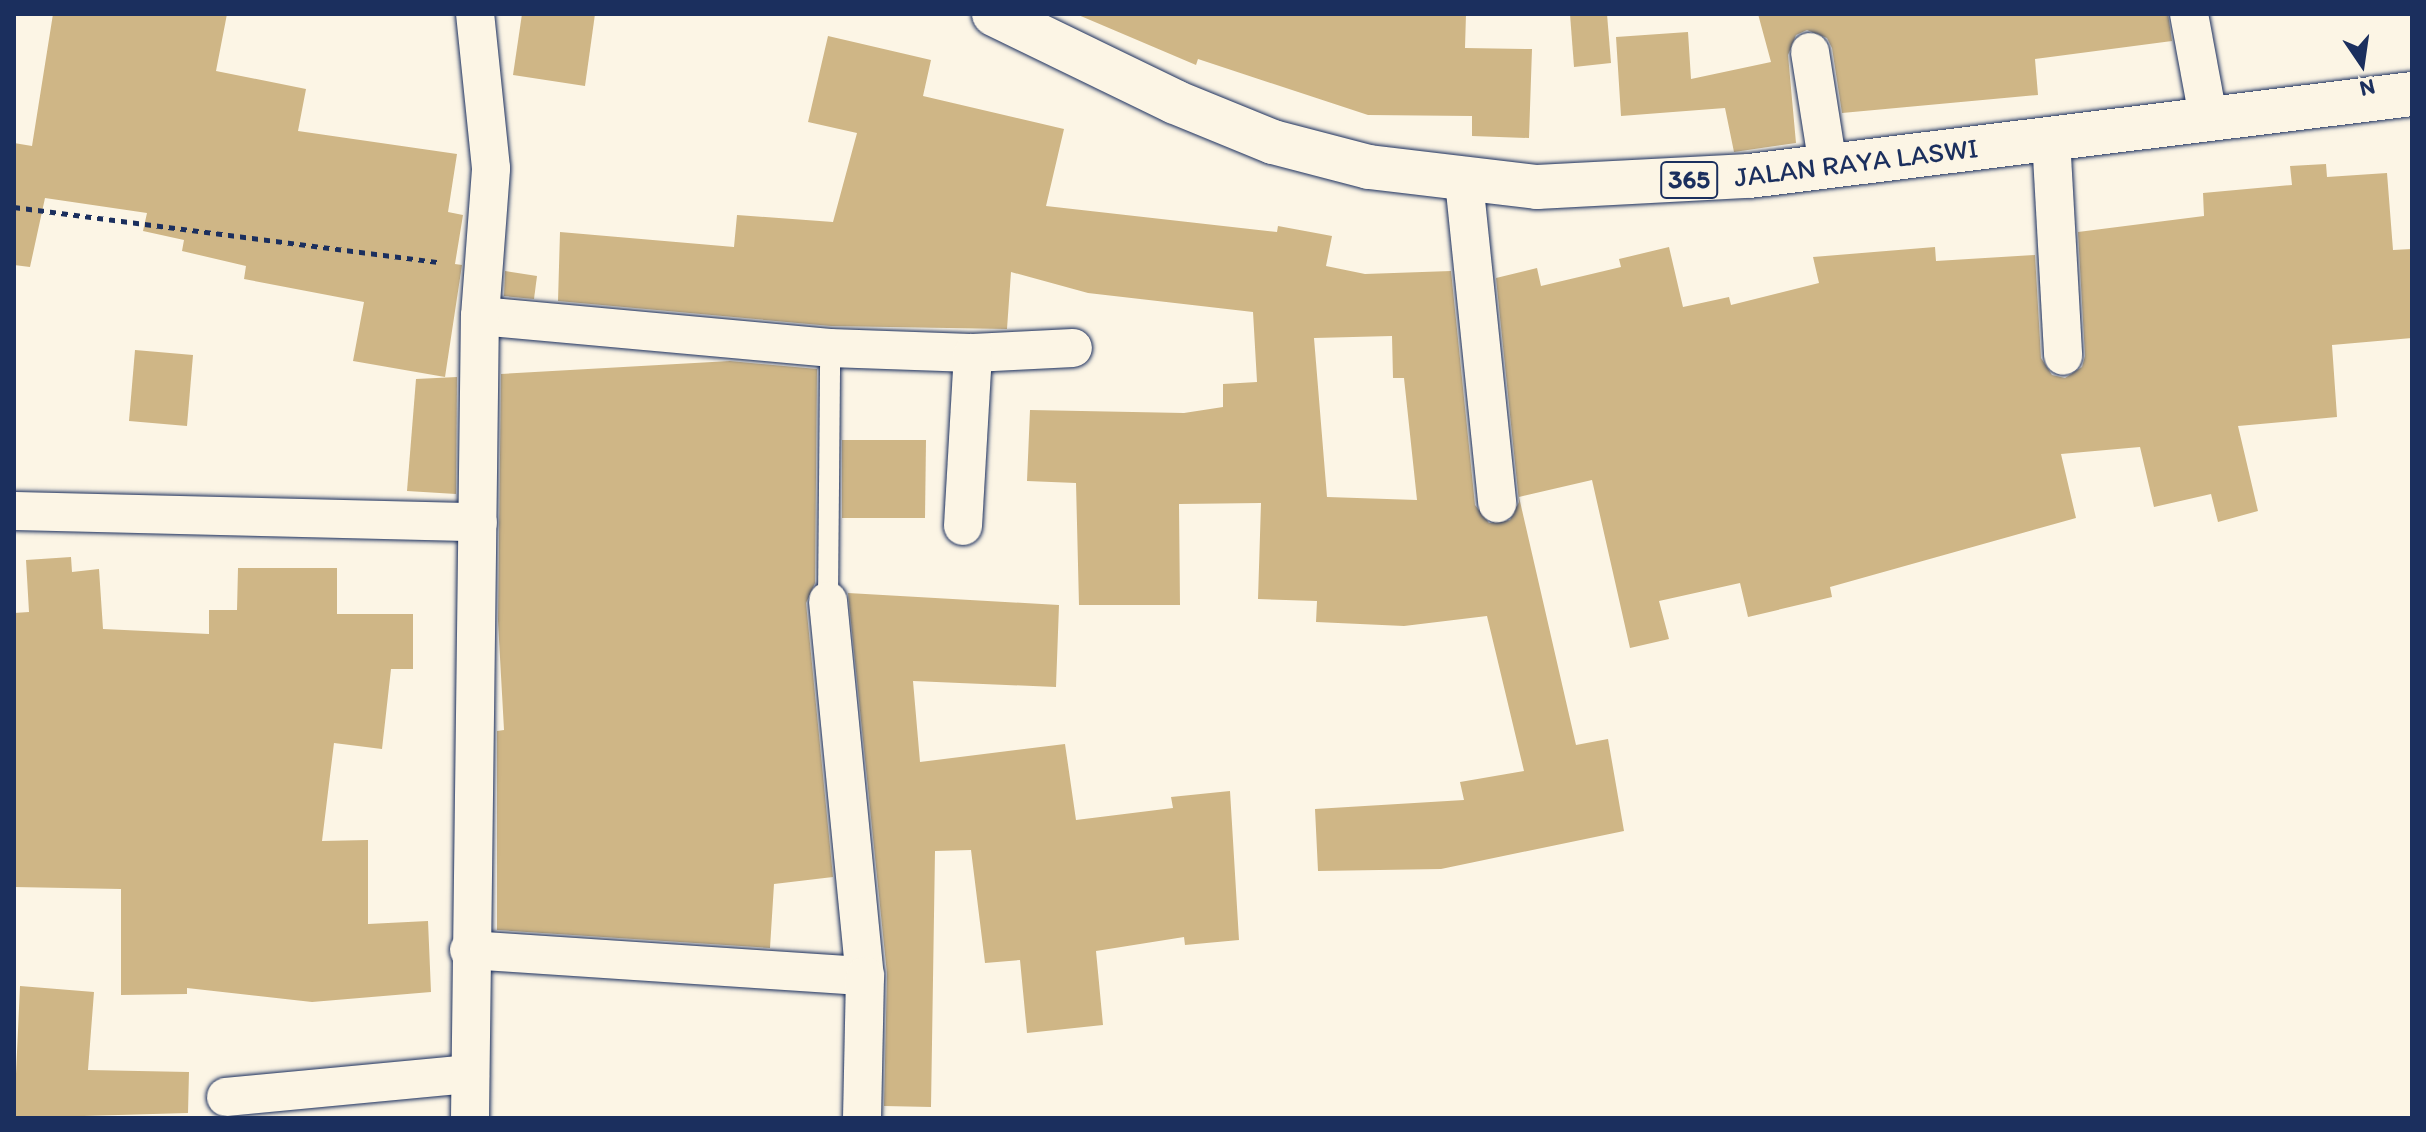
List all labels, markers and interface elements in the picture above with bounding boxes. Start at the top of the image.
north arrow [2322,24,2402,104]
text: N [2357,73,2378,103]
street label: JALAN RAYA LASWI [1734,131,1978,193]
road number: 365 [1659,158,1719,202]

